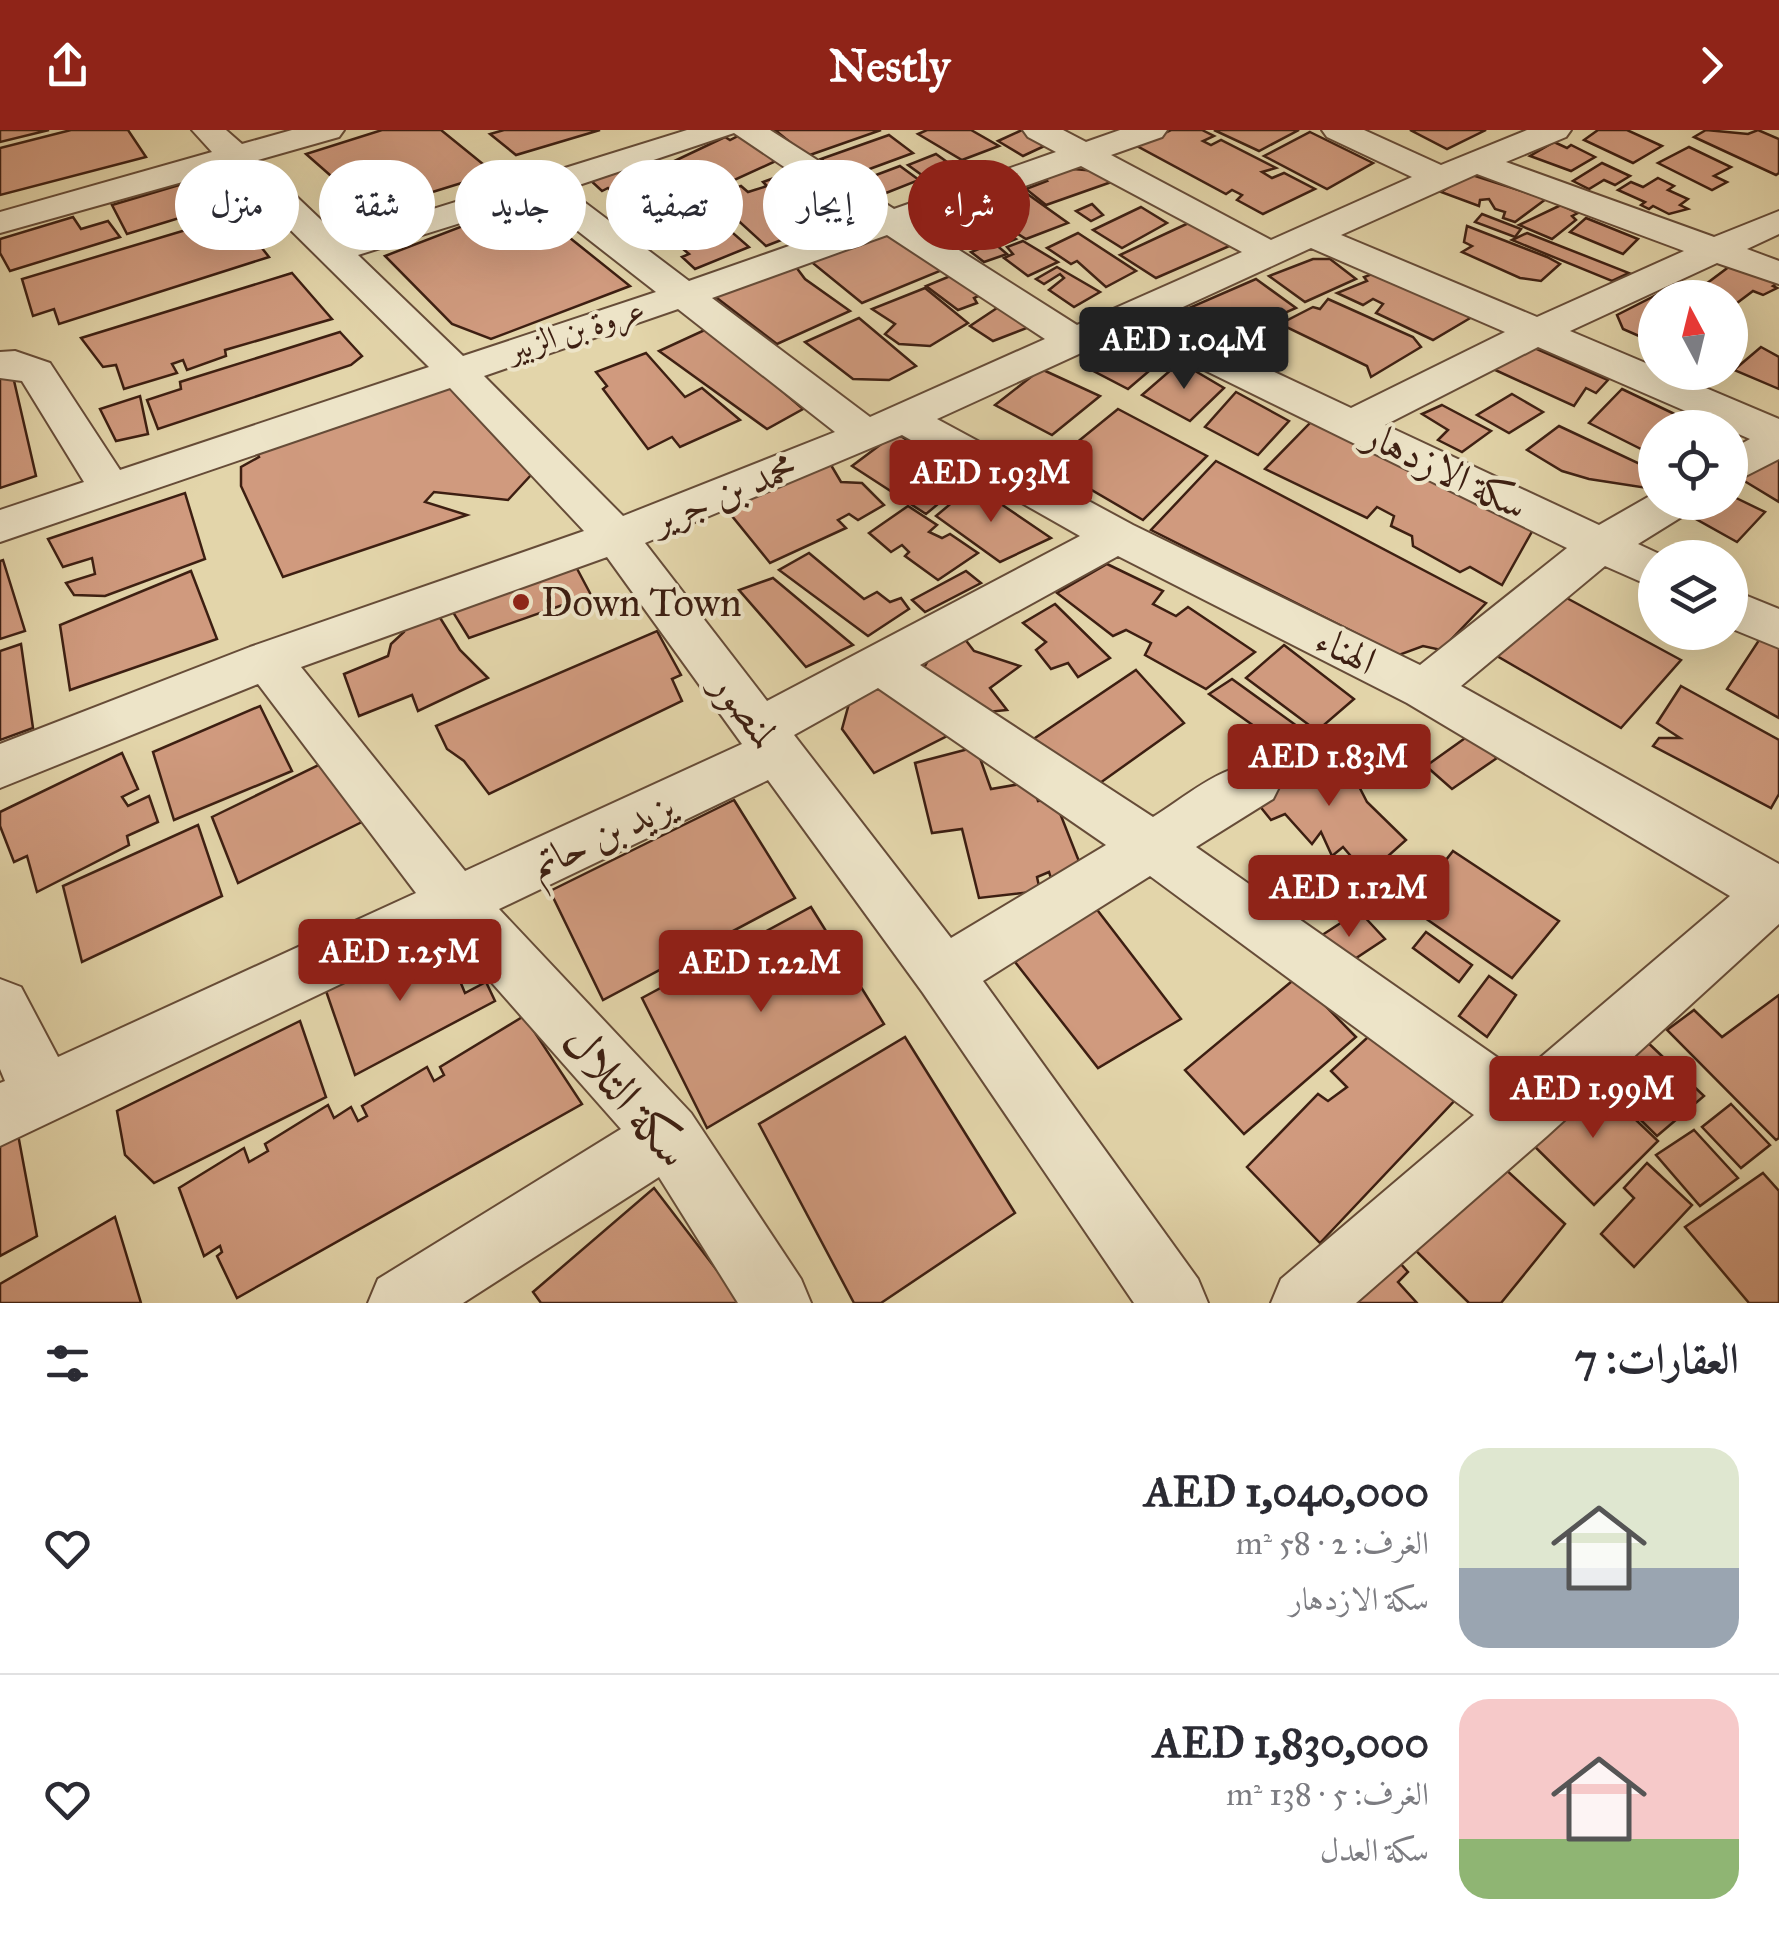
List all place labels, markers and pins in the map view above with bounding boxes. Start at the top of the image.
pin: AED 1.04M [1070,307,1298,392]
pin: AED 1.93M [877,440,1105,525]
place label: Down Town [541,578,742,627]
marker: Down Town [510,591,532,613]
pin: AED 1.83M [1215,724,1443,809]
pin: AED 1.12M [1235,855,1463,940]
pin: AED 1.25M [286,919,514,1004]
pin: AED 1.22M [647,930,875,1015]
pin: AED 1.99M [1479,1056,1707,1141]

